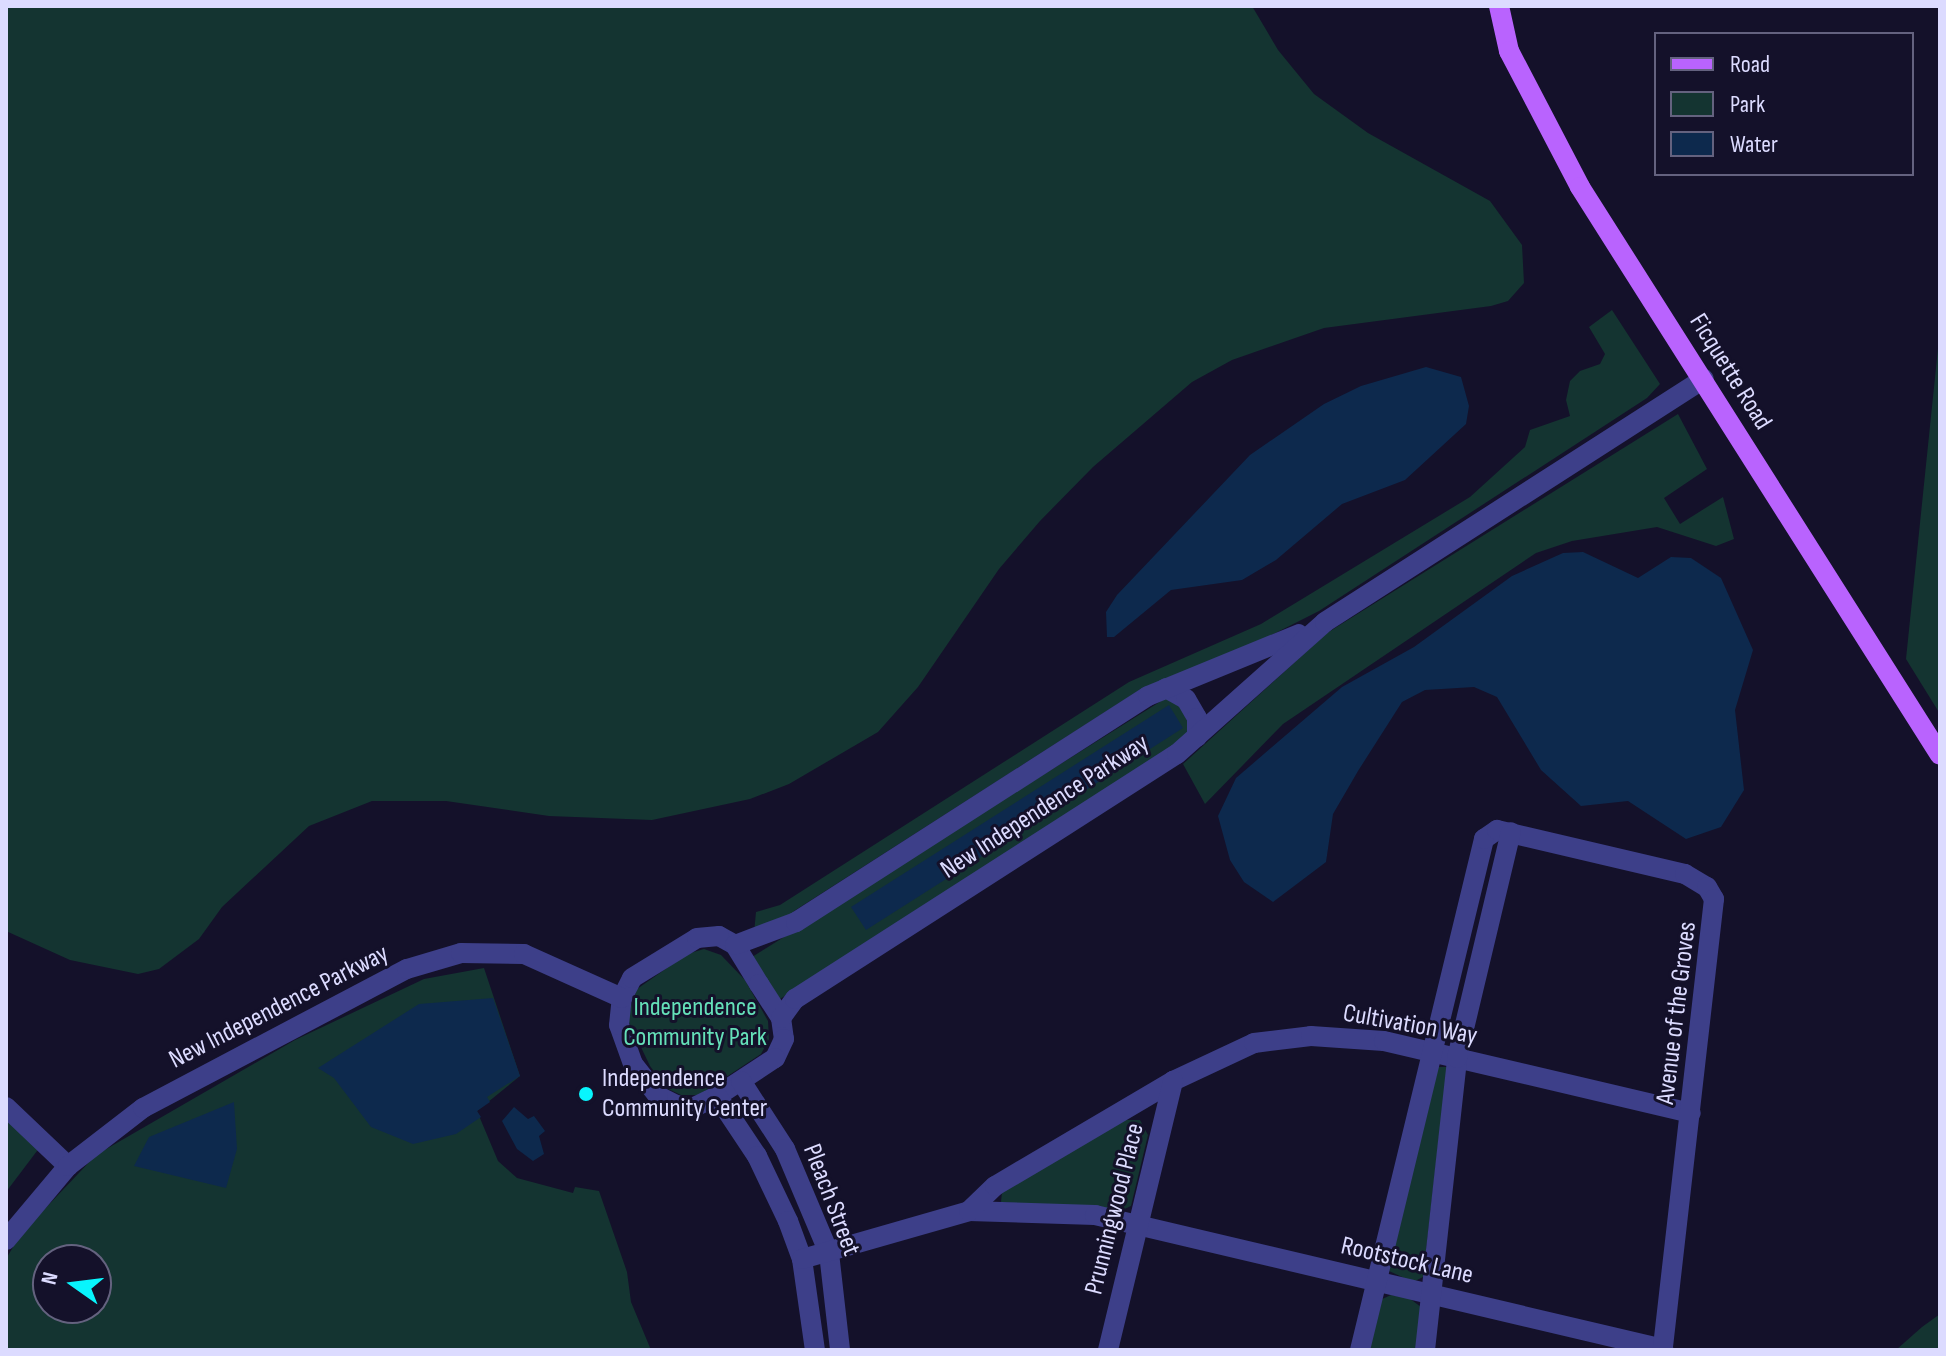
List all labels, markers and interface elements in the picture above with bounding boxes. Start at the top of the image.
legend [1654,32,1914,176]
text: Road [1730,50,1770,79]
text: Park [1730,90,1765,119]
text: Water [1730,130,1778,159]
street label: Ficquette Road [1682,308,1778,436]
street label: New Independence Parkway [935,728,1155,886]
street label: Avenue of the Groves [1650,920,1704,1106]
street label: New Independence Parkway [164,938,394,1076]
park label: Independence Community Park [623,992,767,1054]
street label: Cultivation Way [1341,998,1479,1052]
place label: Independence Community Center [602,1063,767,1124]
marker: Independence Community Center [577,1085,595,1103]
street label: Prunningwood Place [1079,1120,1151,1298]
street label: Pleach Street [796,1140,866,1260]
street label: Rootstock Lane [1338,1231,1476,1291]
north arrow [32,1244,112,1324]
text: N [36,1270,65,1288]

